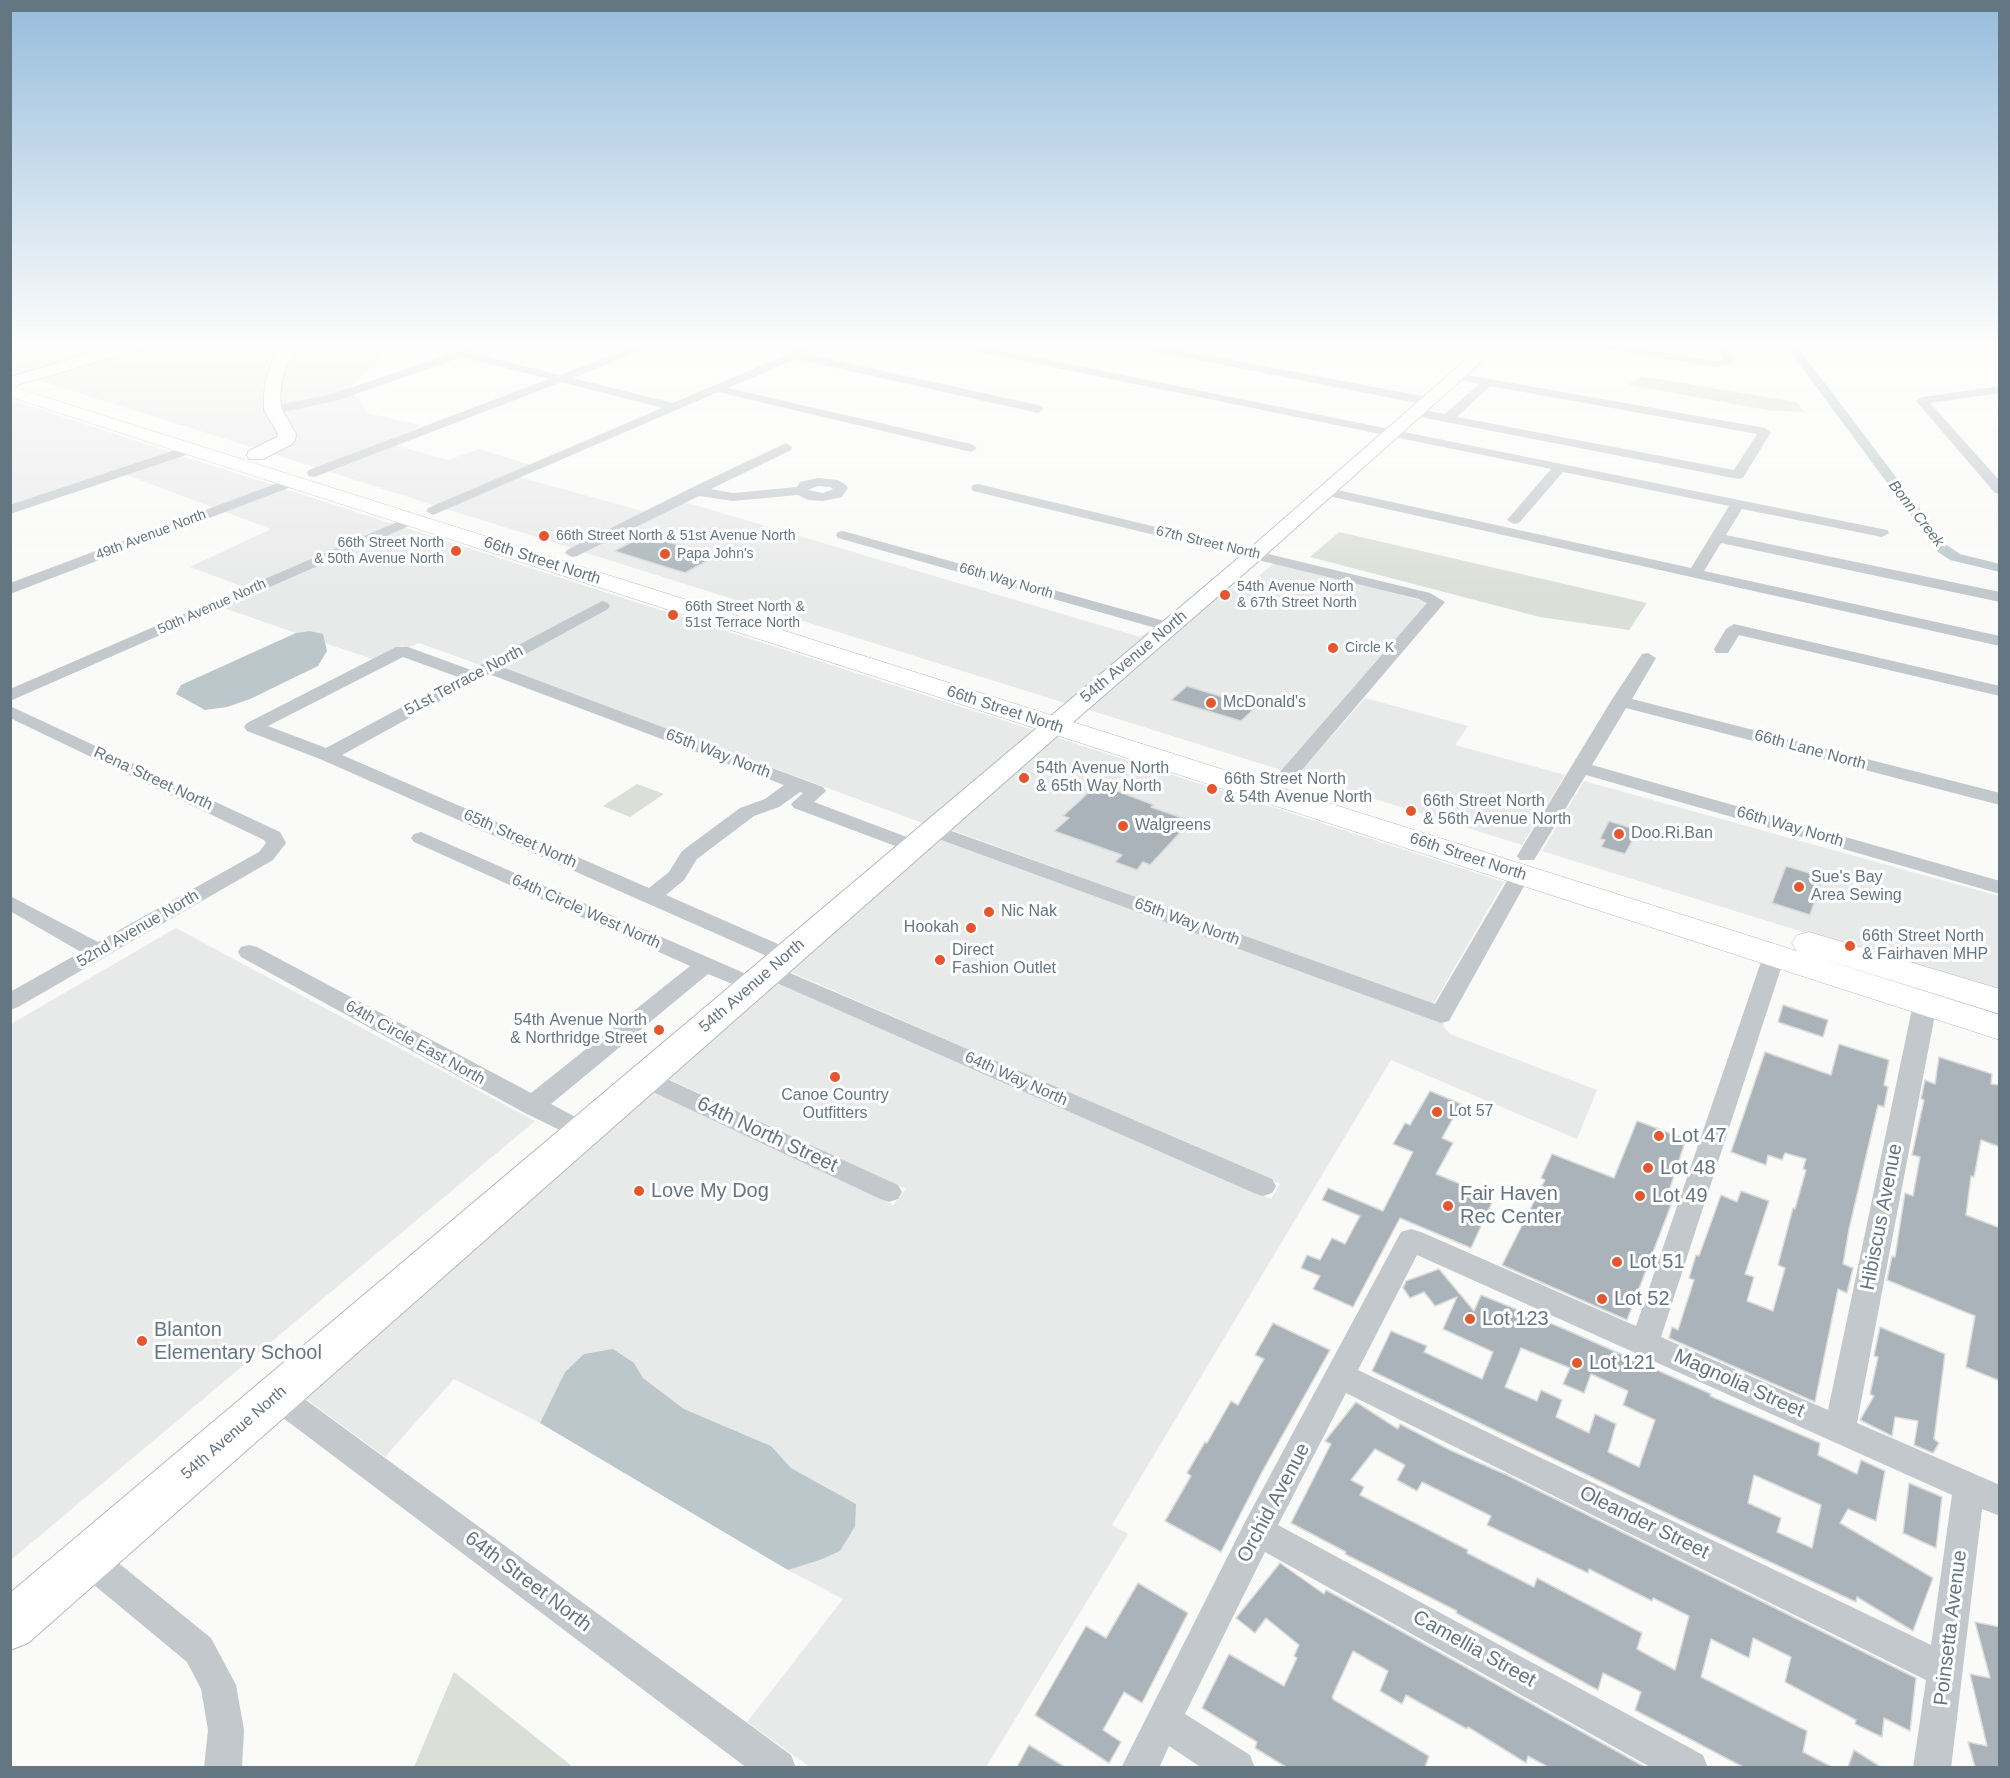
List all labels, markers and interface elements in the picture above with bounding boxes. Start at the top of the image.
water label: Bonn Creek [1885,477,1947,551]
street label: 49th Avenue North [94,506,208,564]
street label: 67th Street North [1154,523,1262,563]
place label: 66th Street North & 51st Avenue North [556,528,795,544]
marker: 66th Street North & 51st Avenue North [537,529,551,543]
street label: 66th Street North [481,533,603,589]
place label: 66th Street North & 50th Avenue North [314,535,444,568]
marker: 66th Street North & 50th Avenue North [449,544,463,558]
place label: Papa John's [677,546,754,562]
marker: Papa John's [658,547,672,561]
street label: 66th Way North [957,560,1055,602]
street label: 50th Avenue North [155,576,269,638]
place label: 54th Avenue North & 67th Street North [1237,579,1357,612]
marker: 54th Avenue North & 67th Street North [1218,588,1232,602]
place label: 66th Street North & 51st Terrace North [685,599,805,632]
street label: 54th Avenue North [1077,607,1191,707]
marker: 66th Street North & 51st Terrace North [666,608,680,622]
place label: Circle K [1345,640,1394,656]
marker: Circle K [1326,641,1340,655]
street label: 51st Terrace North [401,642,527,720]
street label: 66th Street North [944,682,1066,738]
place label: McDonald's [1223,693,1306,713]
marker: McDonald's [1204,696,1218,710]
street label: 65th Way North [663,725,773,783]
street label: 66th Lane North [1752,726,1868,774]
street label: Rena Street North [91,743,215,815]
place label: 54th Avenue North & 65th Way North [1036,759,1169,797]
place label: 66th Street North & 54th Avenue North [1224,770,1372,808]
marker: 54th Avenue North & 65th Way North [1017,771,1031,785]
marker: 66th Street North & 54th Avenue North [1205,782,1219,796]
place label: 66th Street North & 56th Avenue North [1423,792,1571,830]
street label: 66th Way North [1734,803,1846,851]
marker: 66th Street North & 56th Avenue North [1404,804,1418,818]
street label: 65th Street North [460,805,580,873]
place label: Walgreens [1135,816,1211,836]
marker: Walgreens [1116,819,1130,833]
place label: Doo.Ri.Ban [1631,824,1713,844]
marker: Doo.Ri.Ban [1612,827,1626,841]
street label: 66th Street North [1407,829,1529,885]
place label: Sue's Bay Area Sewing [1811,868,1902,906]
street label: 64th Circle West North [509,871,663,953]
marker: Sue's Bay Area Sewing [1792,880,1806,894]
street label: 52nd Avenue North [74,886,202,972]
street label: 65th Way North [1132,894,1242,950]
place label: Nic Nak [1001,902,1057,922]
marker: Nic Nak [982,905,996,919]
place label: Hookah [904,918,959,938]
marker: Hookah [964,921,978,935]
place label: 66th Street North & Fairhaven MHP [1862,927,1988,965]
street label: 54th Avenue North [695,935,809,1037]
marker: 66th Street North & Fairhaven MHP [1843,939,1857,953]
place label: Direct Fashion Outlet [952,941,1056,979]
marker: Direct Fashion Outlet [933,953,947,967]
street label: 64th Circle East North [342,997,488,1089]
place label: 54th Avenue North & Northridge Street [510,1011,647,1049]
marker: 54th Avenue North & Northridge Street [652,1023,666,1037]
street label: 64th Way North [962,1048,1070,1110]
marker: Canoe Country Outfitters [828,1070,842,1084]
place label: Canoe Country Outfitters [781,1086,889,1124]
street label: 64th North Street [693,1092,841,1178]
place label: Lot 57 [1449,1102,1493,1122]
marker: Lot 57 [1430,1105,1444,1119]
place label: Lot 47 [1671,1124,1727,1148]
marker: Lot 47 [1652,1129,1666,1143]
street label: Hibiscus Avenue [1856,1142,1908,1292]
place label: Lot 48 [1660,1156,1716,1180]
marker: Lot 48 [1641,1161,1655,1175]
place label: Love My Dog [651,1179,769,1203]
place label: Fair Haven Rec Center [1460,1182,1561,1229]
marker: Love My Dog [632,1184,646,1198]
place label: Lot 49 [1652,1184,1708,1208]
marker: Lot 49 [1633,1189,1647,1203]
marker: Fair Haven Rec Center [1441,1199,1455,1213]
place label: Lot 51 [1629,1250,1685,1274]
marker: Lot 51 [1610,1255,1624,1269]
place label: Lot 52 [1614,1287,1670,1311]
marker: Lot 52 [1595,1292,1609,1306]
place label: Lot 123 [1482,1307,1549,1331]
marker: Lot 123 [1463,1312,1477,1326]
place label: Blanton Elementary School [154,1318,322,1365]
marker: Blanton Elementary School [135,1334,149,1348]
street label: Magnolia Street [1670,1345,1808,1423]
place label: Lot 121 [1589,1351,1656,1375]
marker: Lot 121 [1570,1356,1584,1370]
street label: 54th Avenue North [177,1382,291,1484]
street label: Orchid Avenue [1232,1439,1316,1567]
street label: Oleander Street [1575,1481,1713,1565]
street label: 64th Street North [460,1527,596,1637]
street label: Poinsetta Avenue [1930,1549,1972,1707]
street label: Camellia Street [1408,1605,1540,1693]

